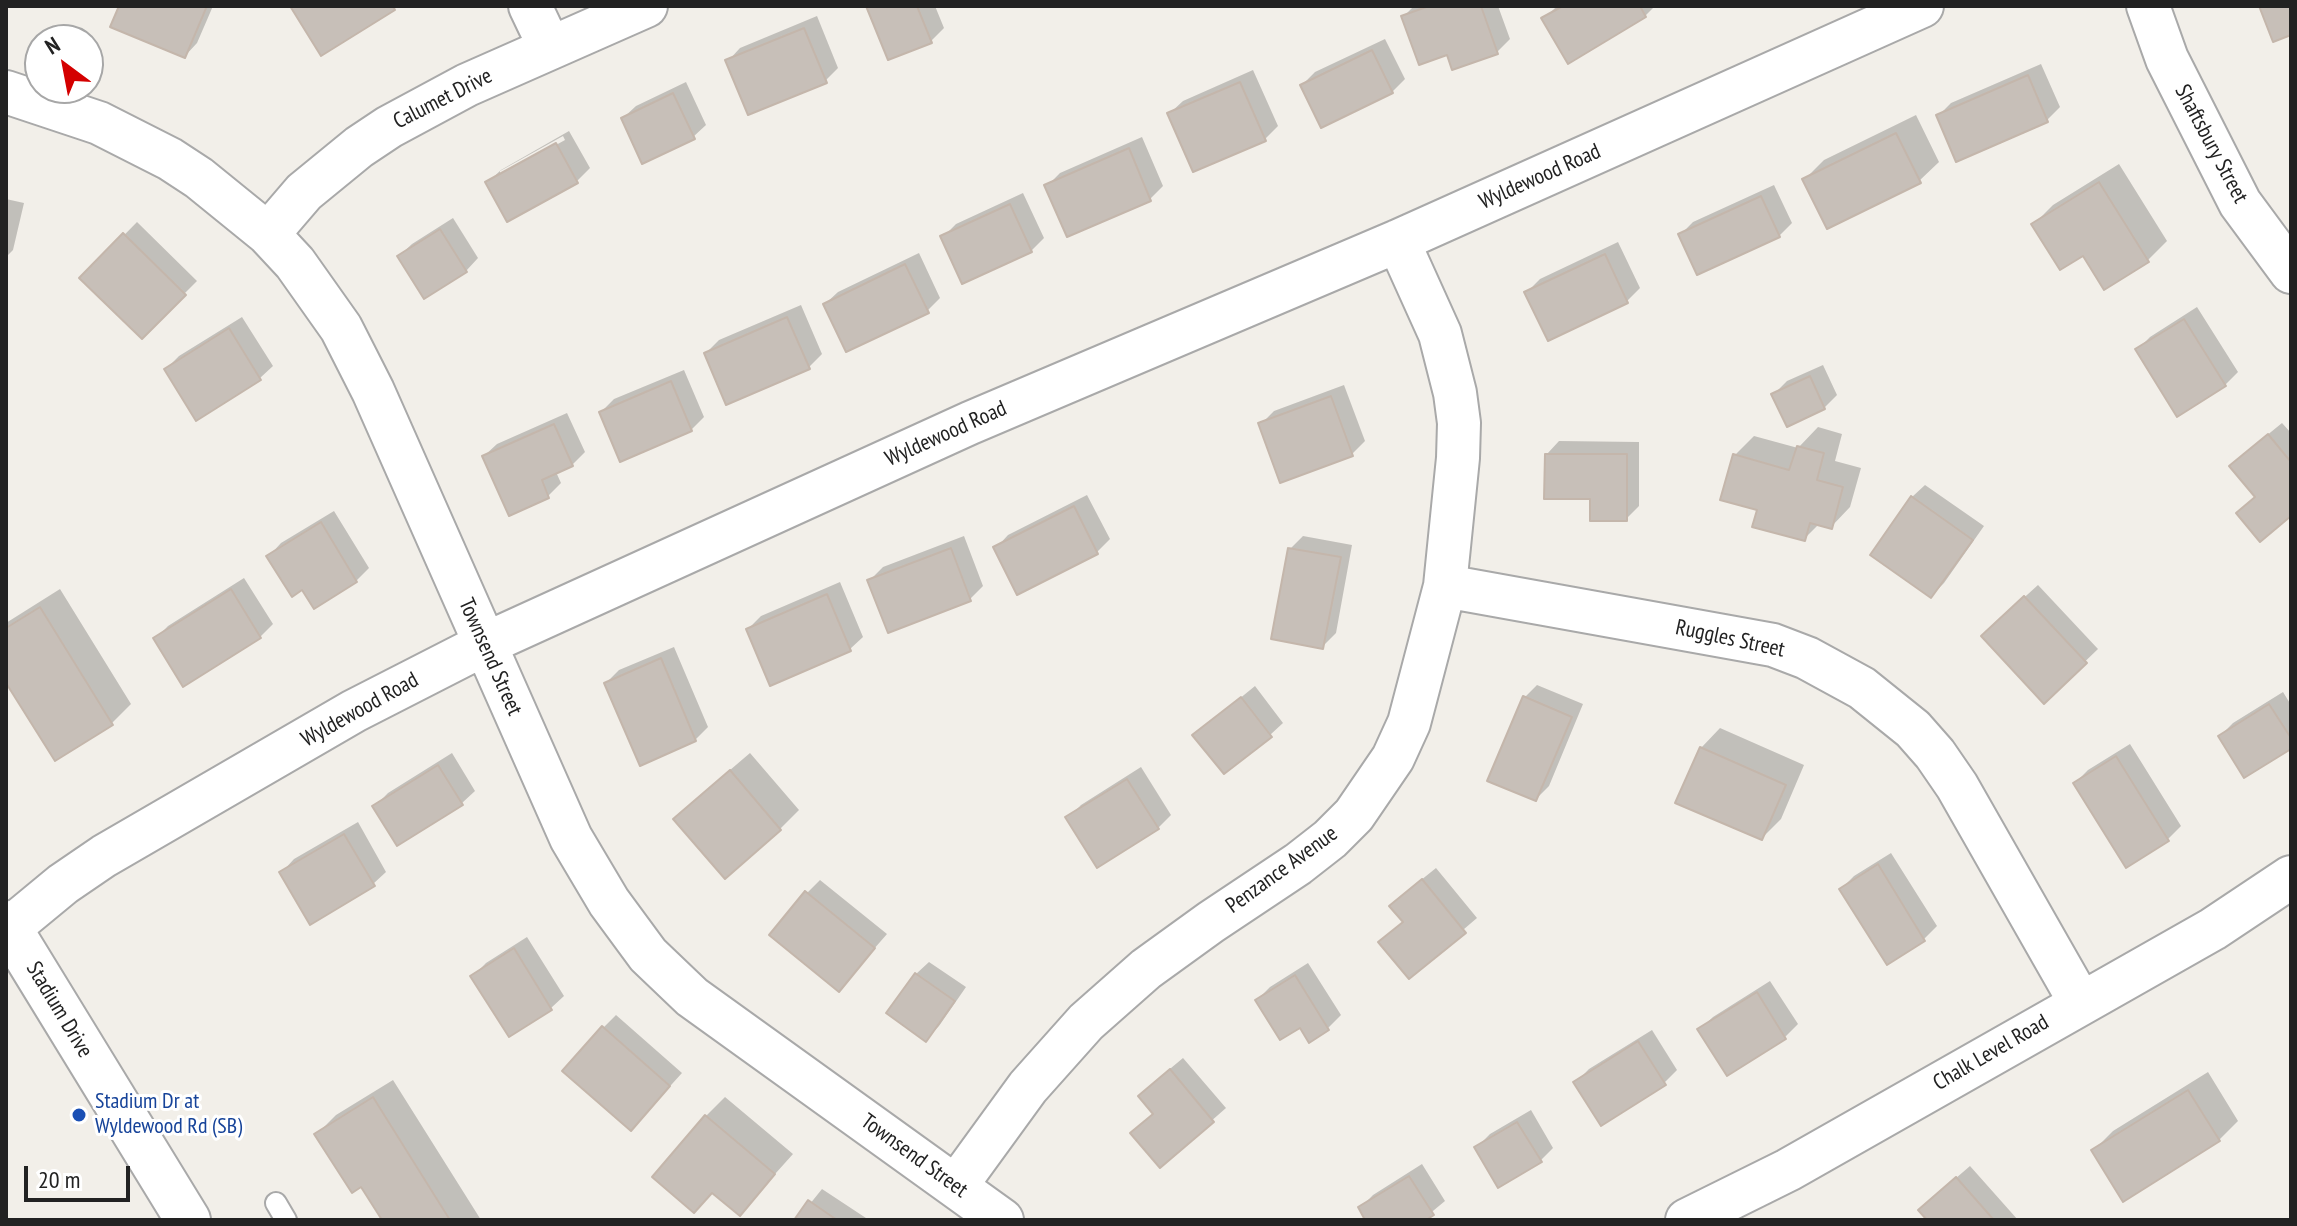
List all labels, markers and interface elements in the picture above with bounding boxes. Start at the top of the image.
north arrow [24,24,104,104]
text: N [40,30,65,60]
street label: Calumet Drive [389,63,497,135]
street label: Shaftsbury Street [2169,80,2253,208]
street label: Wyldewood Road [1475,139,1605,215]
street label: Wyldewood Road [881,396,1011,472]
street label: Townsend Street [452,594,528,720]
street label: Ruggles Street [1673,615,1787,663]
street label: Wyldewood Road [297,667,423,753]
street label: Penzance Avenue [1221,821,1343,919]
street label: Stadium Drive [20,957,98,1063]
street label: Chalk Level Road [1929,1009,2053,1097]
place label: Stadium Dr at Wyldewood Rd (SB) [95,1089,242,1140]
marker: Stadium Dr at Wyldewood Rd (SB) [70,1106,88,1124]
street label: Townsend Street [856,1108,972,1204]
scale bar [28,1150,134,1200]
text: 20 m [38,1164,80,1195]

